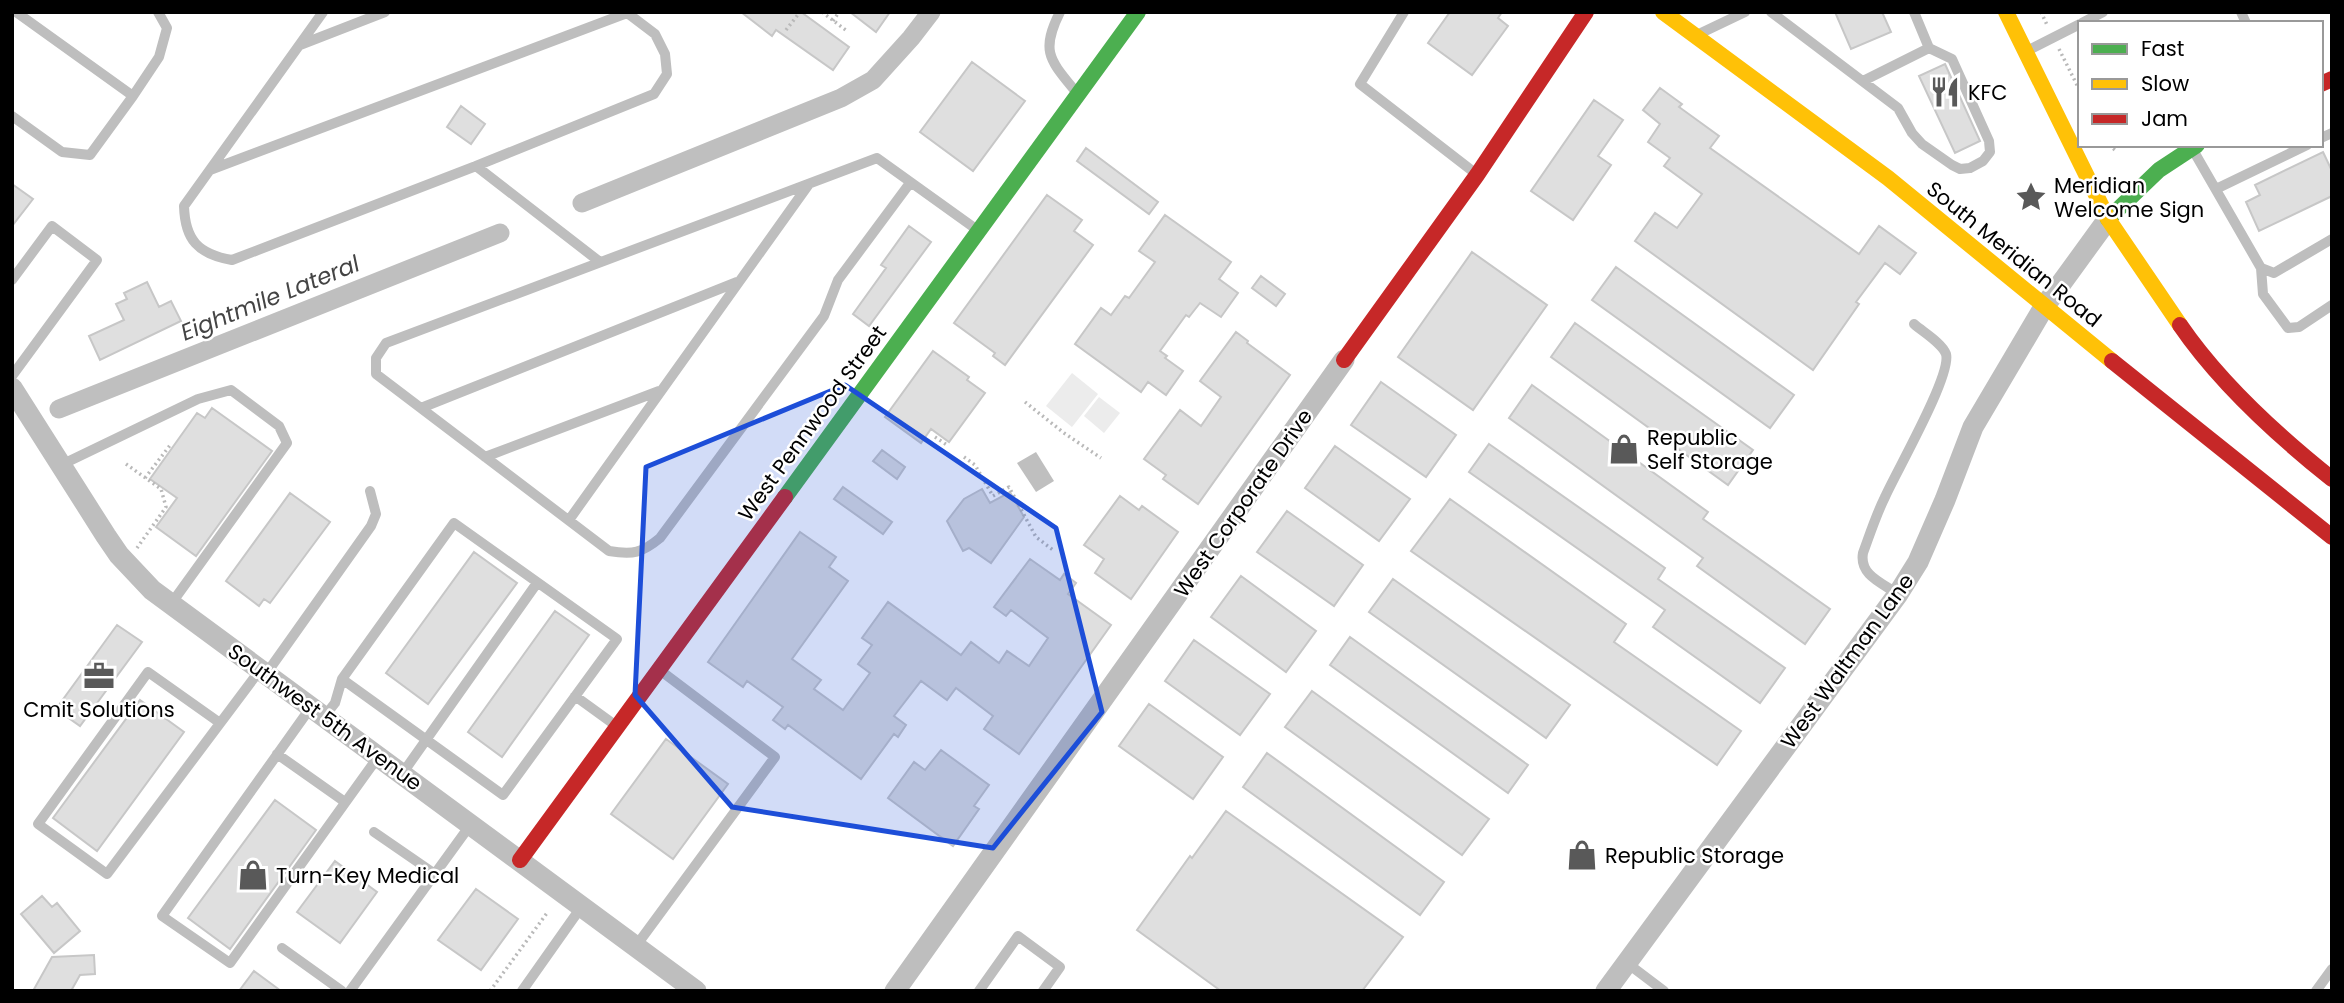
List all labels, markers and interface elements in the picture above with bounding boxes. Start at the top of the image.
legend [2078,21,2323,147]
text: Fast [2141,34,2184,63]
text: Slow [2141,69,2189,98]
restaurant icon: KFC [1928,75,1962,109]
place label: KFC [1968,78,2007,107]
text: Jam [2141,104,2188,133]
place label: Meridian Welcome Sign [2054,171,2204,224]
street label: South Meridian Road [1920,174,2108,334]
place icon: Meridian Welcome Sign [2014,180,2048,214]
water label: Eightmile Lateral [176,247,364,348]
street label: West Pennwood Street [731,319,893,527]
street label: West Corporate Drive [1167,403,1319,603]
place label: Republic Self Storage [1647,423,1773,476]
shop icon: Republic Self Storage [1607,432,1641,466]
street label: West Waltman Lane [1774,568,1920,754]
street label: Southwest 5th Avenue [222,637,428,797]
office icon: Cmit Solutions [82,659,116,693]
place label: Cmit Solutions [23,695,175,724]
shop icon: Republic Storage [1565,838,1599,872]
place label: Republic Storage [1605,841,1784,870]
shop icon: Turn-Key Medical [236,858,270,892]
place label: Turn-Key Medical [276,861,459,890]

